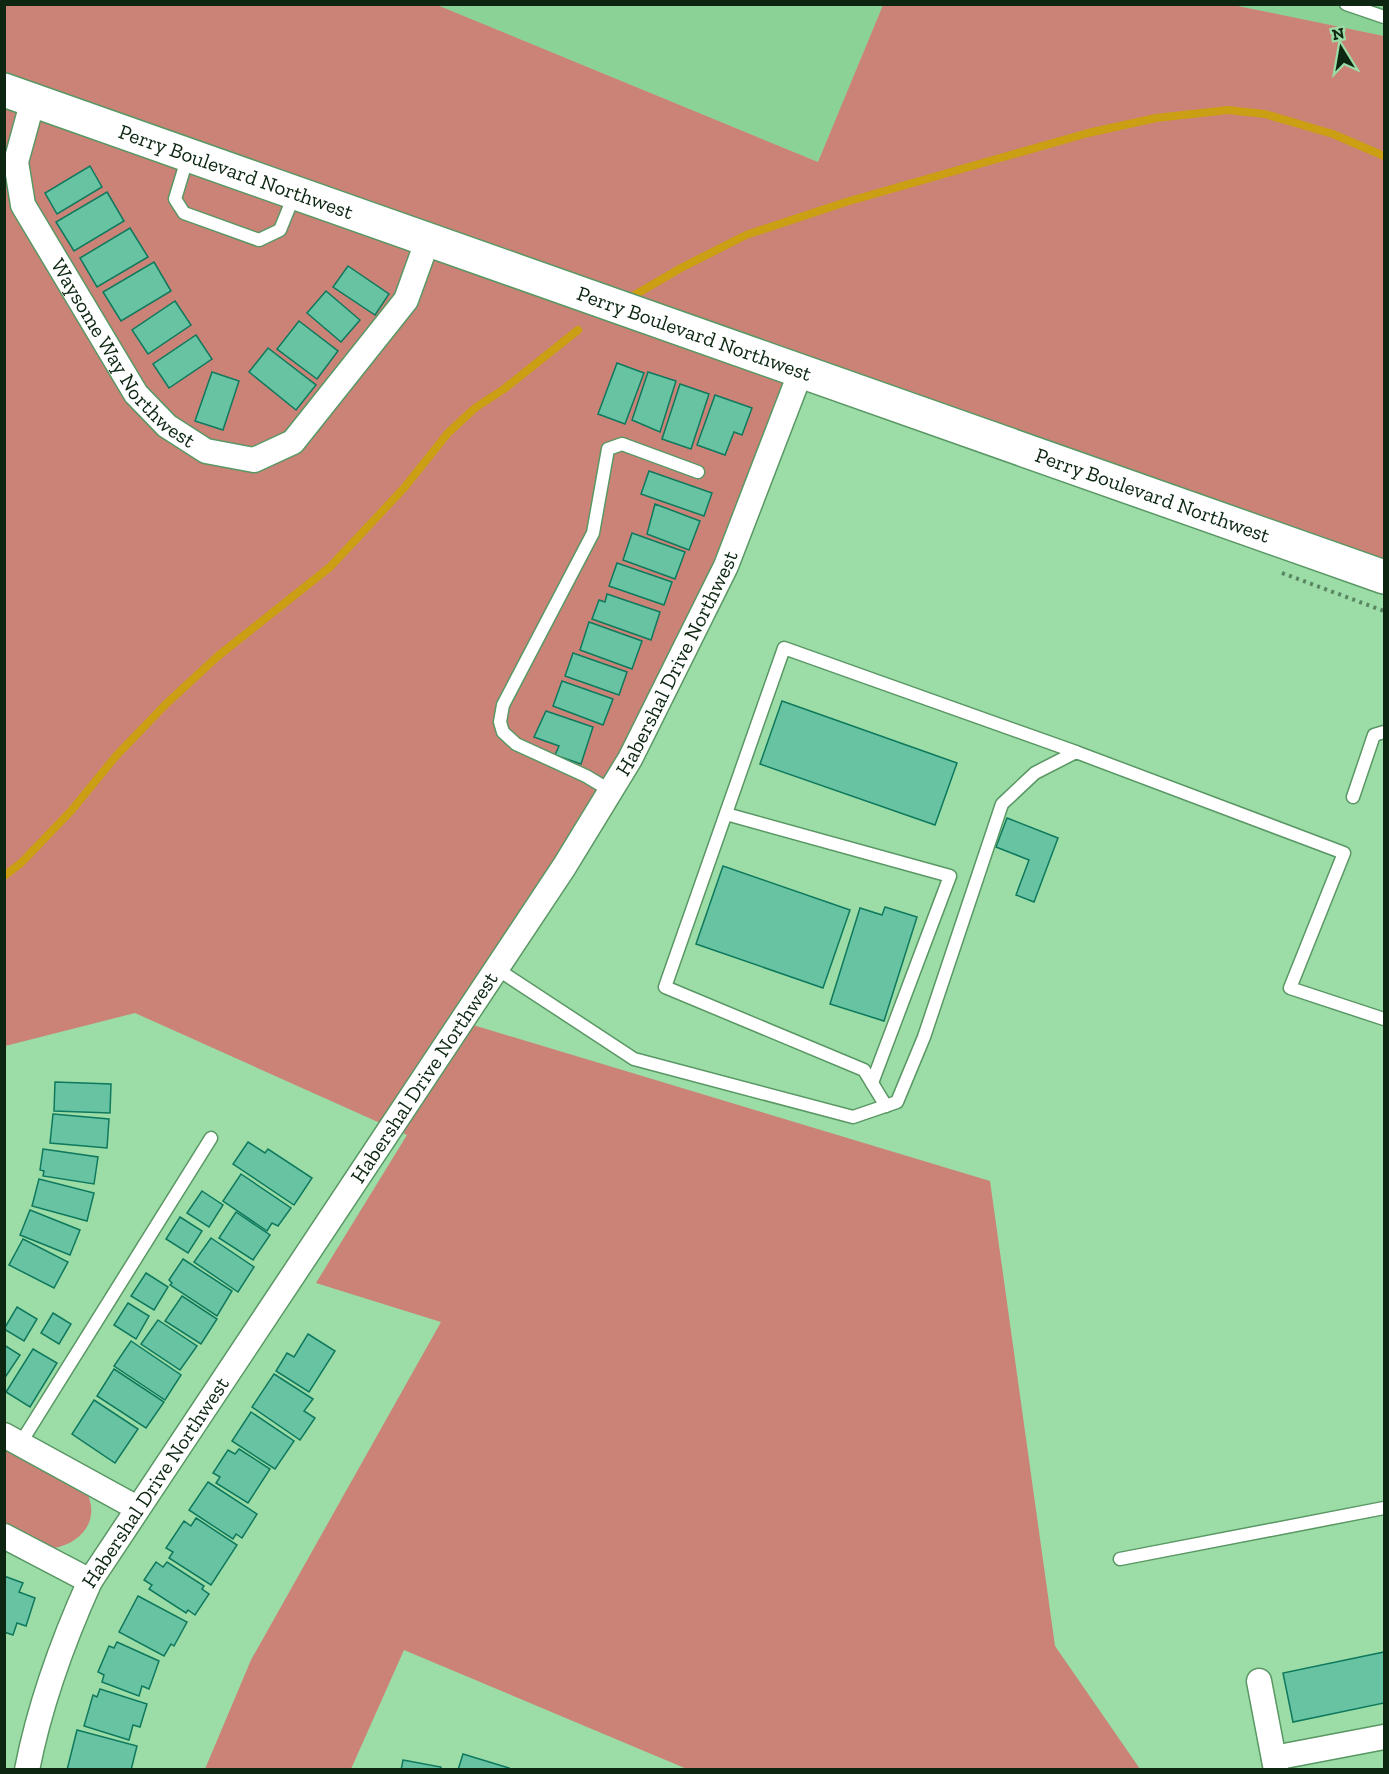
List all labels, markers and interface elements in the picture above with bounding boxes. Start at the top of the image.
north arrow [1311,18,1371,78]
text: N [1330,23,1346,44]
street label: Perry Boulevard Northwest [116,118,357,224]
street label: Waysome Way Northwest [46,254,200,453]
street label: Perry Boulevard Northwest [574,280,815,386]
street label: Perry Boulevard Northwest [1032,442,1274,548]
street label: Habershal Drive Northwest [610,547,743,780]
street label: Habershal Drive Northwest [345,967,503,1187]
street label: Habershal Drive Northwest [76,1372,234,1592]

